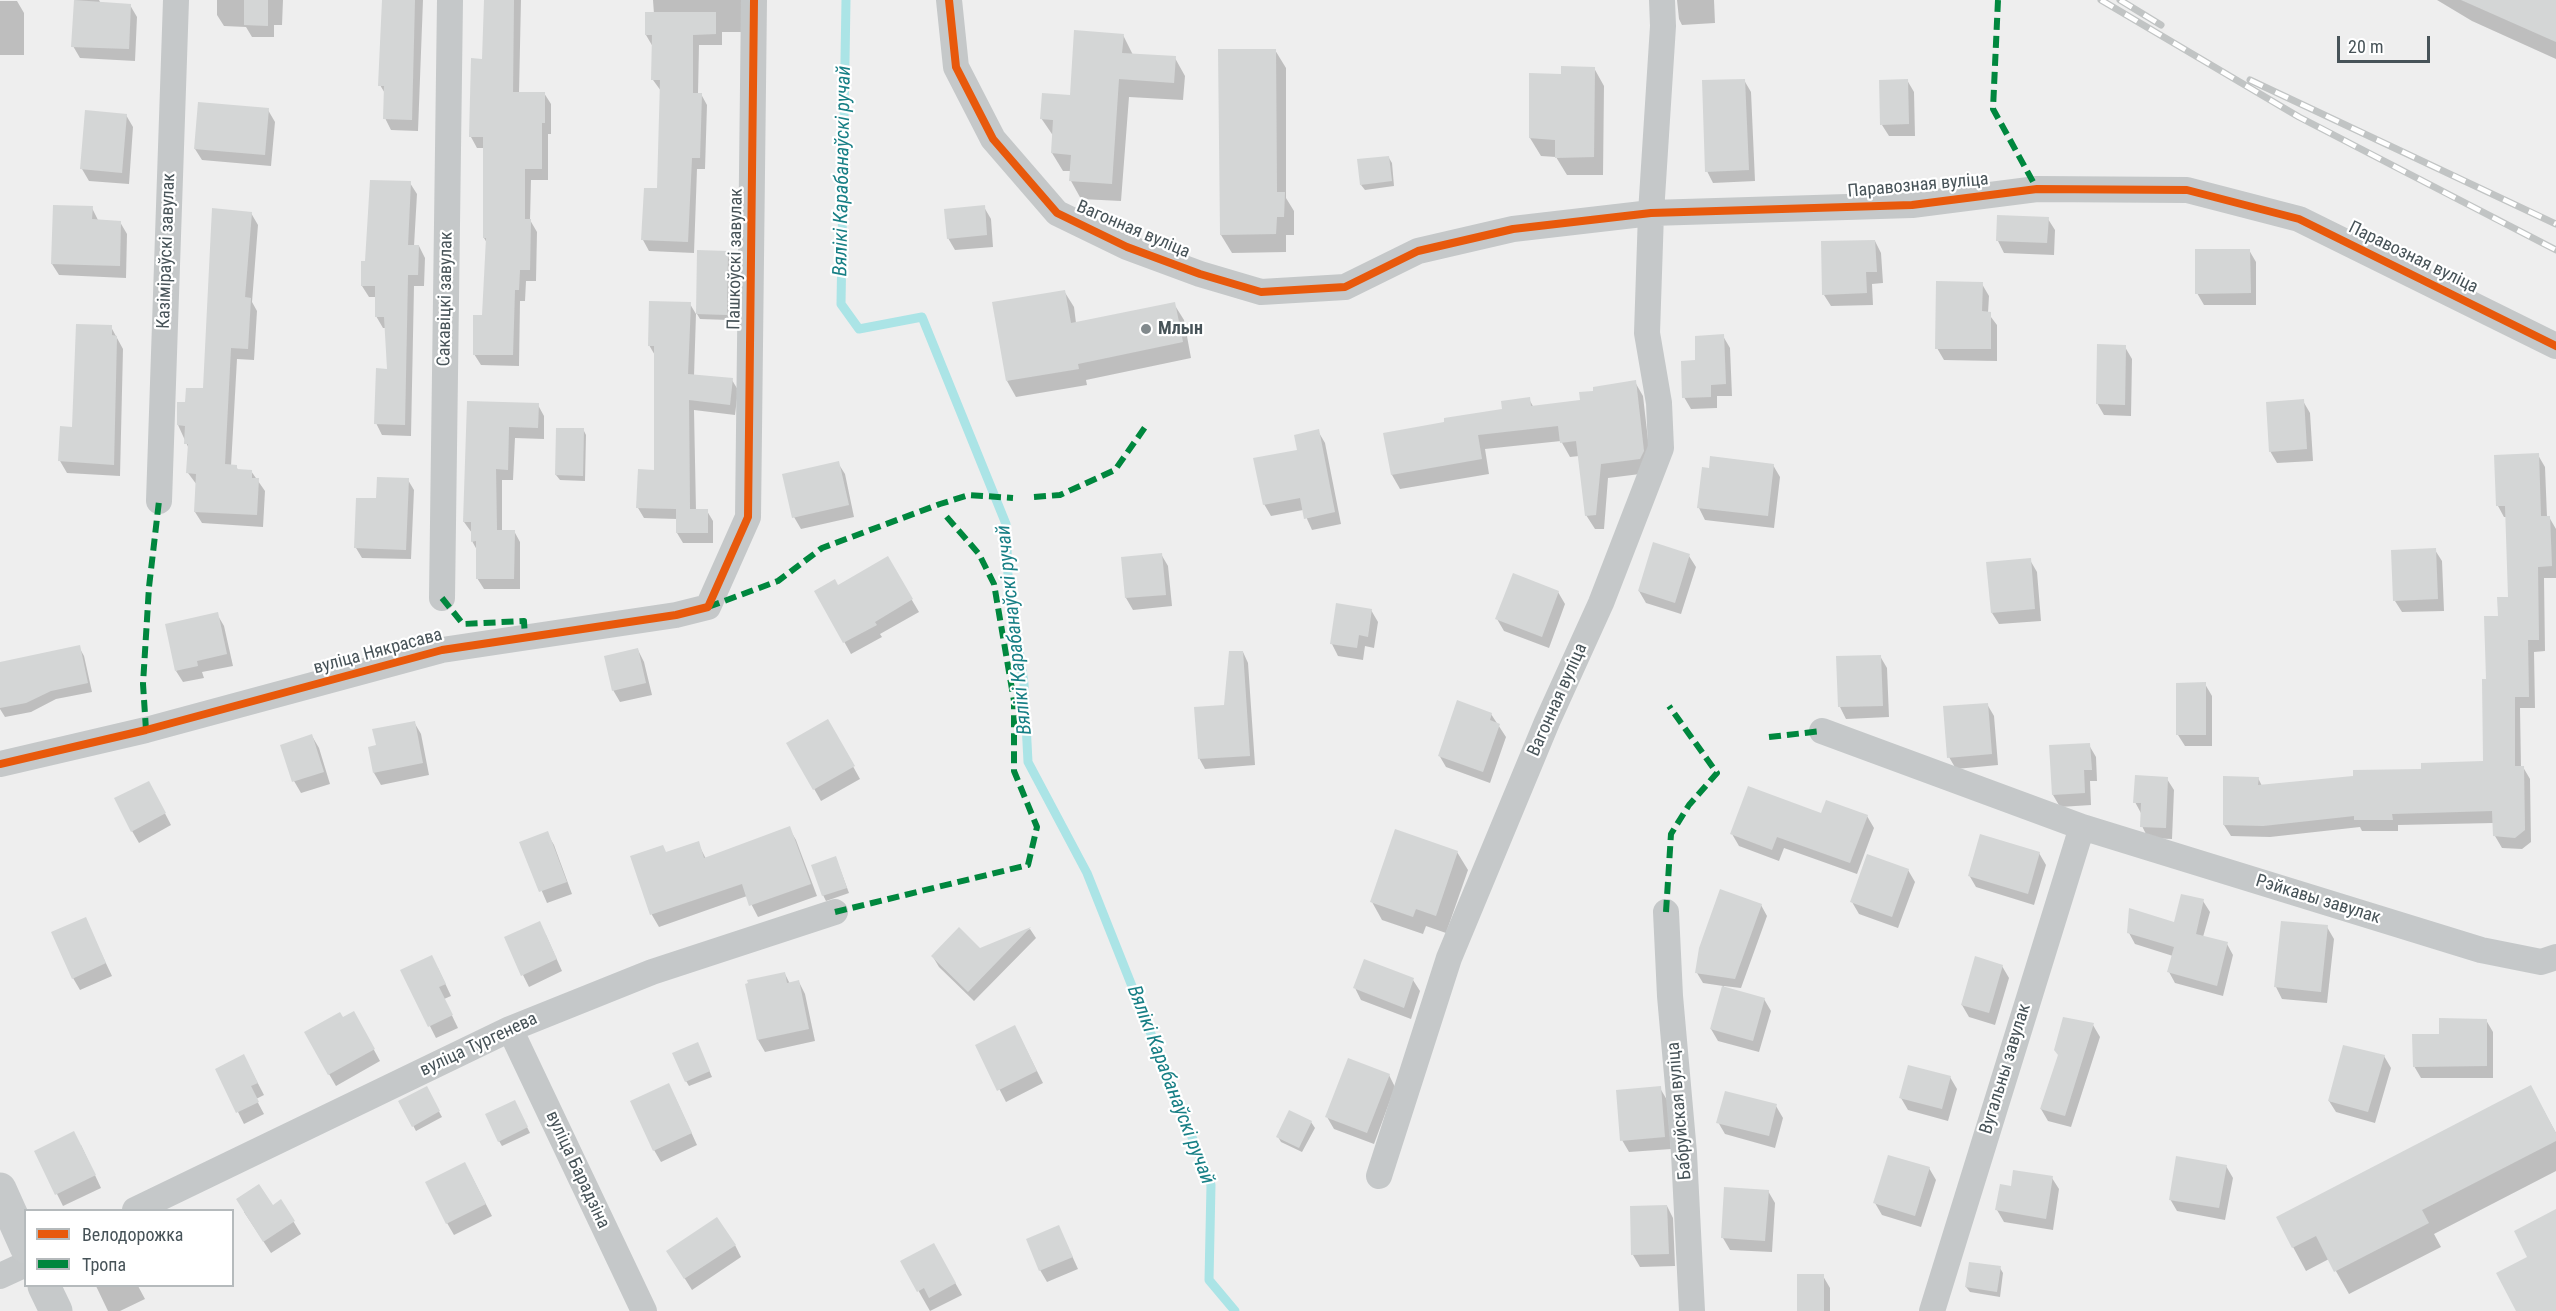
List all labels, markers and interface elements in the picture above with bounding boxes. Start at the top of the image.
scale bar [2340,24,2433,62]
text: 20 m [2348,36,2383,57]
water label: Вялікі Карабанаўскі ручай [829,65,857,277]
street label: Паравозная вуліца [1847,169,1989,203]
street label: Казіміраўскі завулак [153,173,181,329]
street label: Пашкоўскі завулак [724,188,748,330]
street label: Вагонная вуліца [1073,196,1193,264]
street label: Паравозная вуліца [2345,217,2481,299]
street label: Сакавіцкі завулак [434,231,458,367]
place label: Млын [1158,318,1203,340]
marker: Млын [1139,322,1153,336]
water label: Вялікі Карабанаўскі ручай [992,524,1038,736]
street label: вуліца Някрасава [311,624,445,680]
street label: Вагонная вуліца [1523,640,1593,760]
street label: Рэйкавы завулак [2253,871,2383,929]
water label: Вялікі Карабанаўскі ручай [1121,982,1219,1188]
street label: Вугальны завулак [1976,1001,2036,1137]
street label: вуліца Тургенева [417,1008,541,1082]
street label: Бабруйская вуліца [1663,1041,1697,1181]
street label: вуліца Барадзіна [540,1108,614,1232]
legend [24,1209,234,1287]
text: Велодорожка [82,1224,183,1245]
text: Тропа [82,1254,126,1275]

